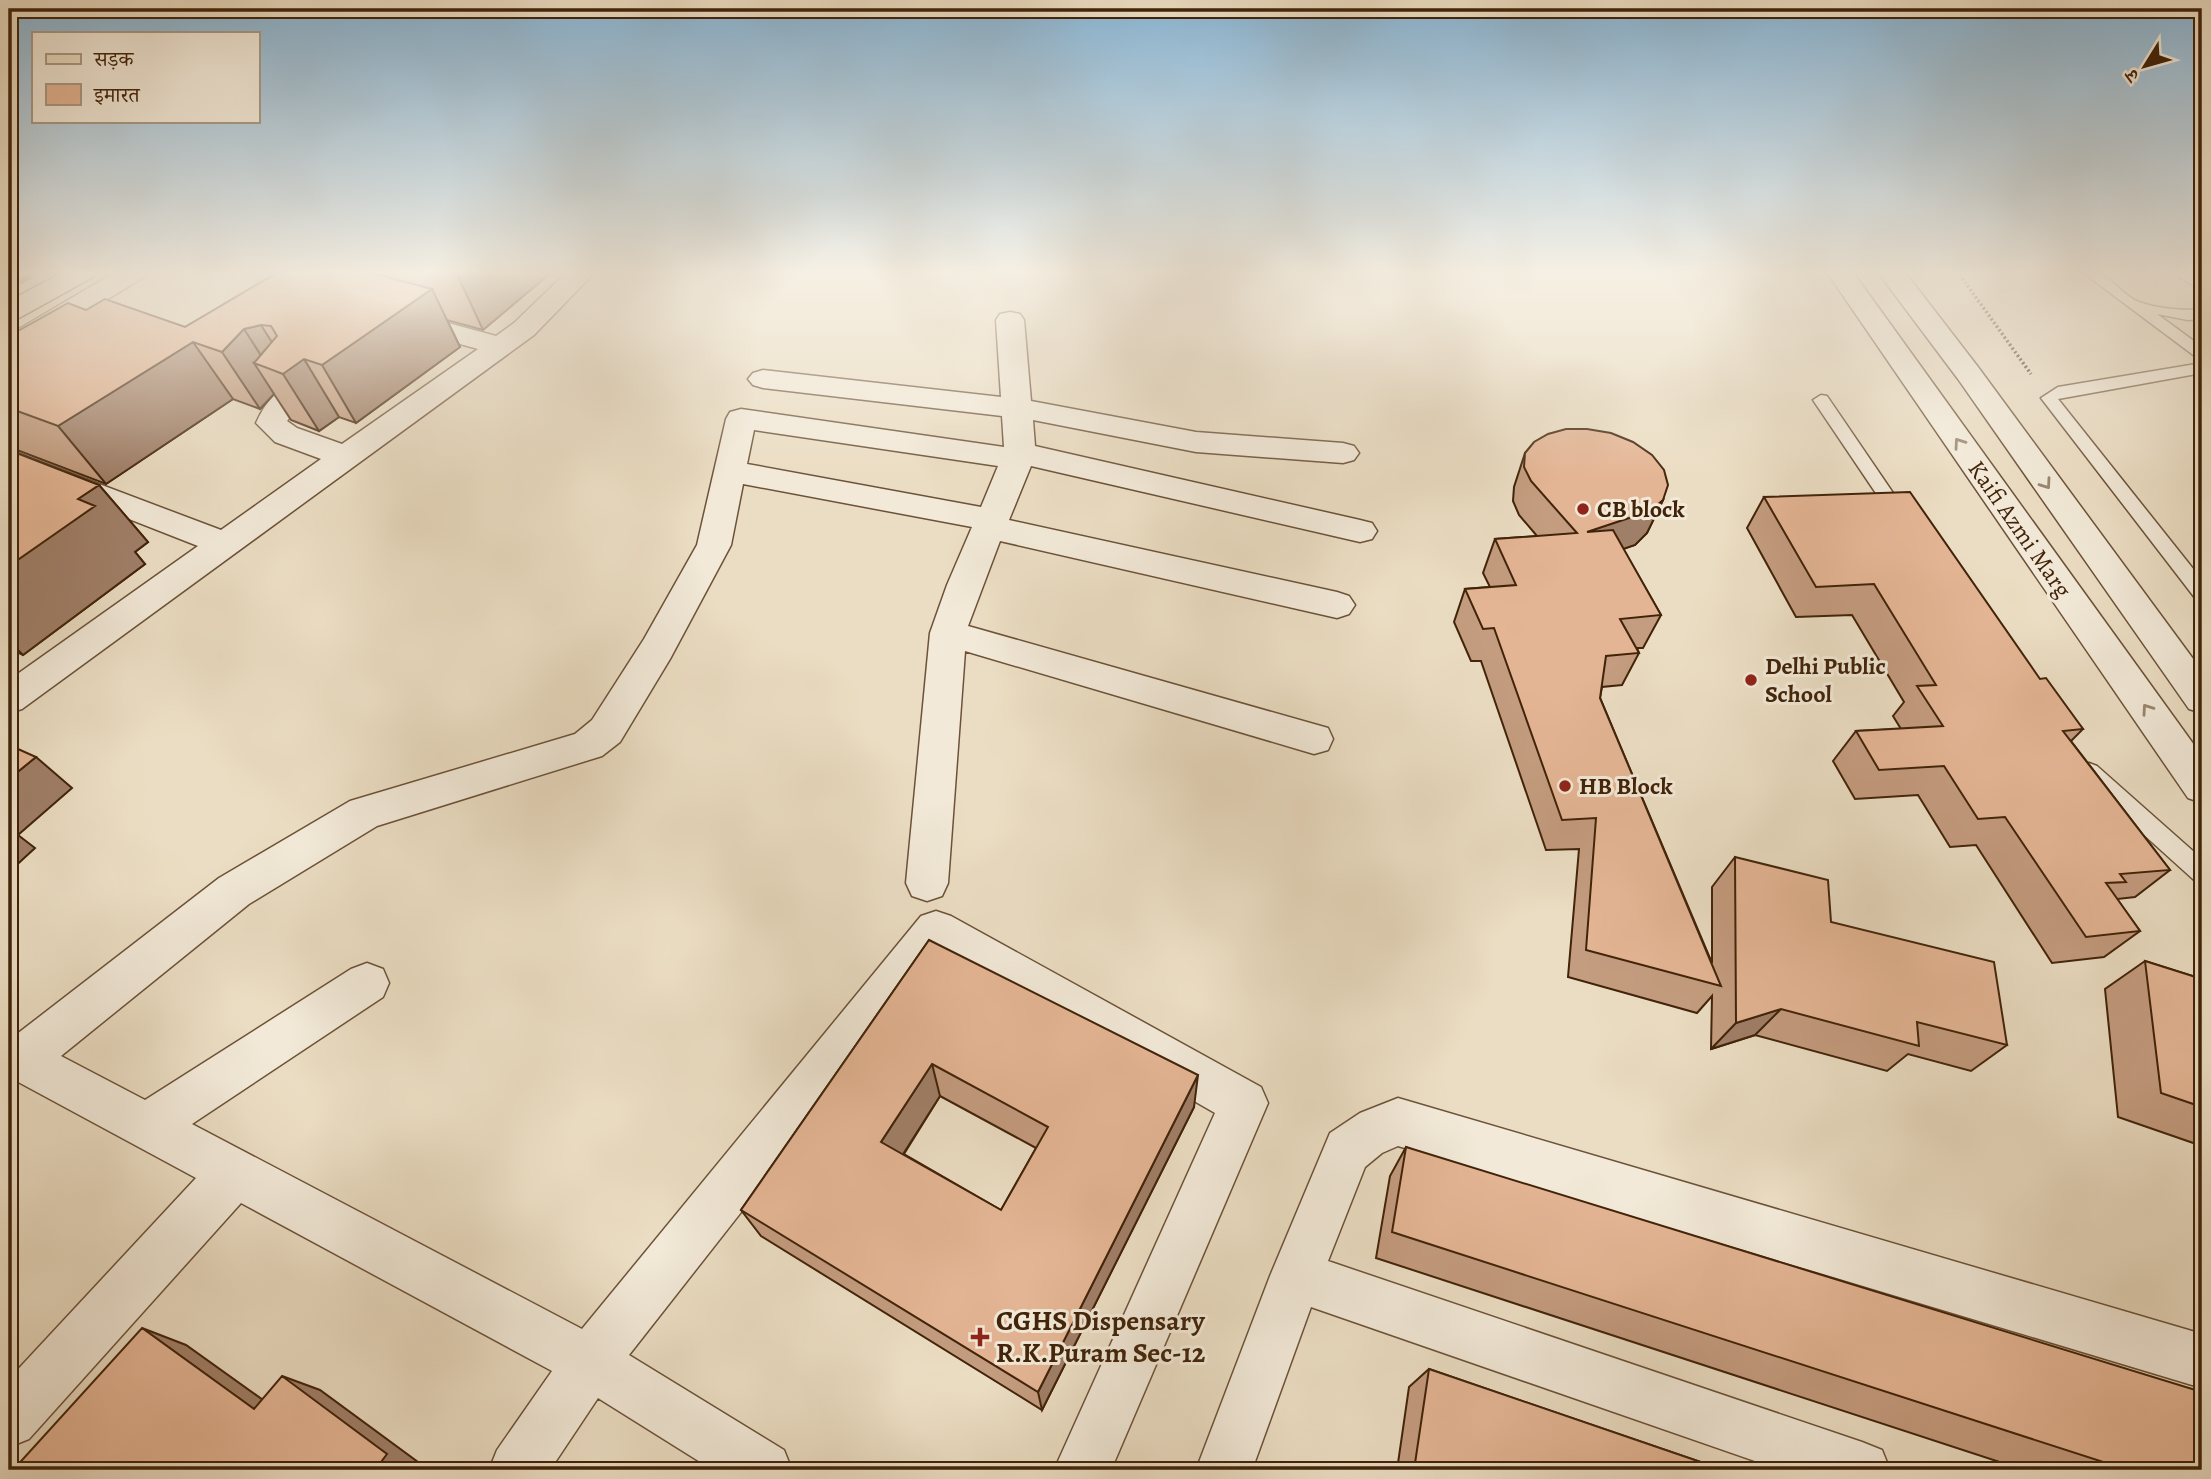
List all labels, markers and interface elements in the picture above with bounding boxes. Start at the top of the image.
legend [32,32,259,122]
north arrow [2110,32,2180,102]
text: सड़क [93,45,134,73]
text: उ [2118,63,2147,89]
text: इमारत [93,81,141,109]
one-way arrow [1955,438,1967,451]
street label: Kaifi Azmi Marg [1961,454,2079,604]
one-way arrow [2038,476,2050,489]
place label: CB block [1597,493,1685,525]
marker: CB block [1575,501,1591,517]
place label: Delhi Public School [1765,650,1886,710]
marker: Delhi Public School [1743,672,1759,688]
one-way arrow [2143,704,2155,717]
place label: HB Block [1579,770,1673,802]
marker: HB Block [1557,778,1573,794]
place label: CGHS Dispensary R.K.Puram Sec-12 [996,1302,1206,1372]
marker: CGHS Dispensary R.K.Puram Sec-12 [970,1327,990,1347]

